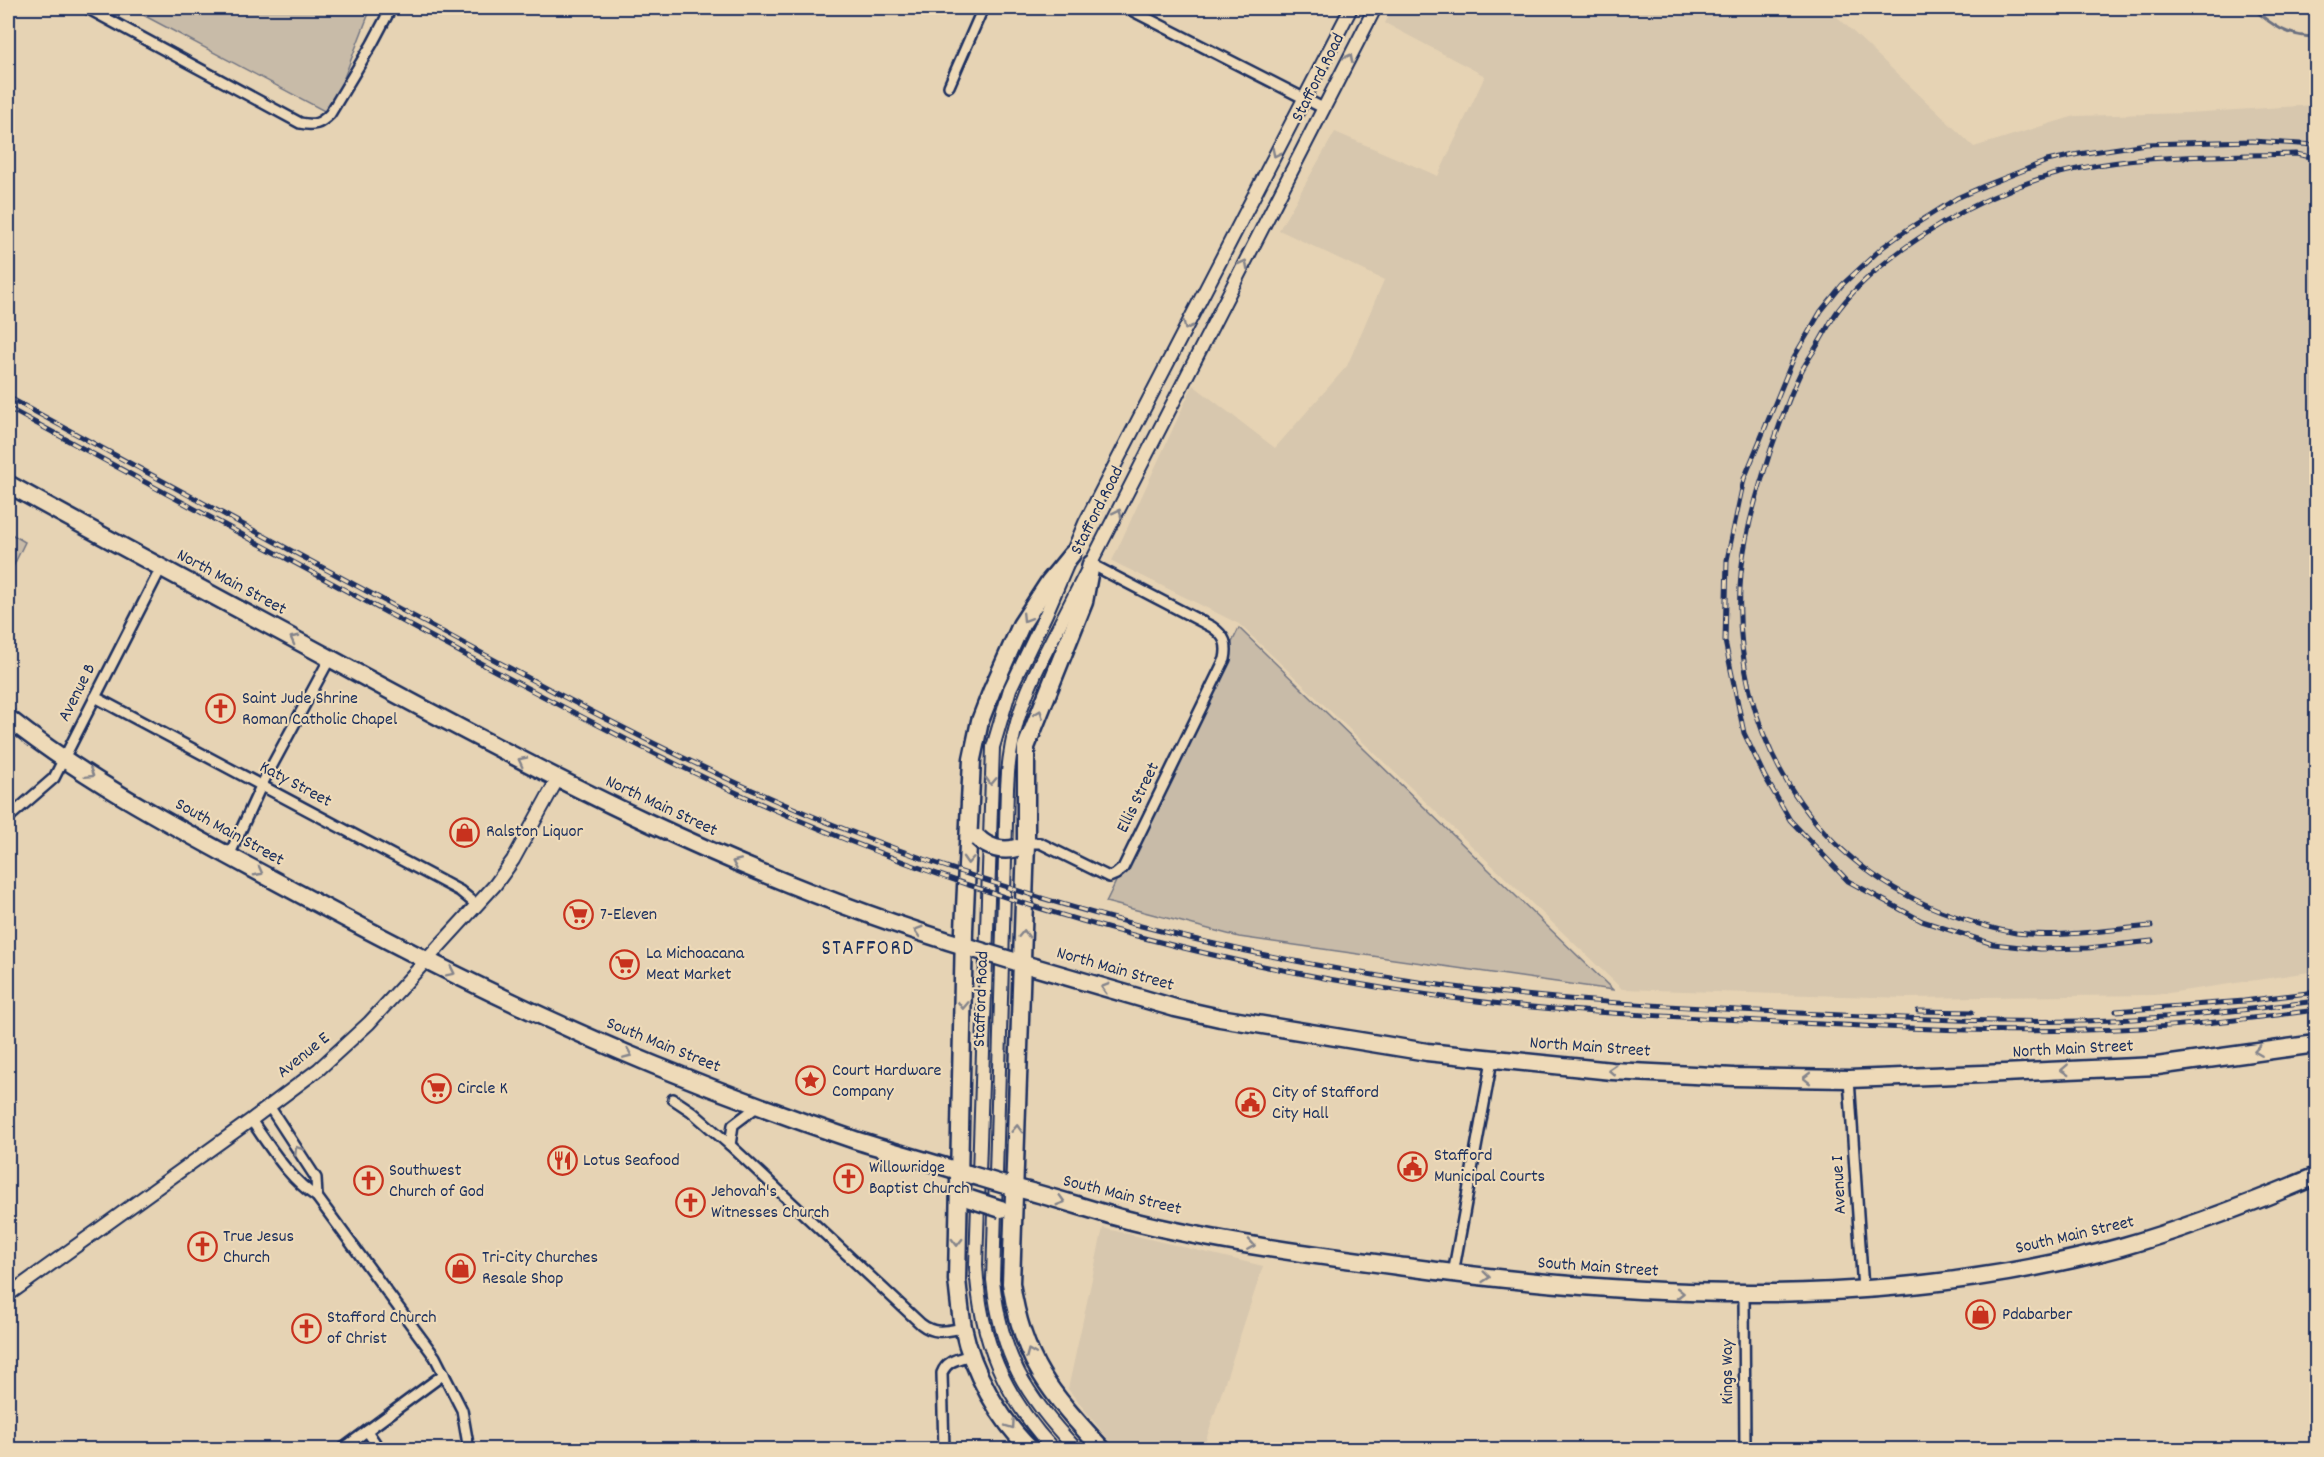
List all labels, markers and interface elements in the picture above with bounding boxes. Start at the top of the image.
street label: Stafford Road [1286,30,1352,126]
one-way arrow [1342,54,1353,64]
one-way arrow [1272,147,1283,157]
one-way arrow [1237,260,1248,270]
one-way arrow [1182,320,1194,331]
street label: Stafford Road [1065,463,1131,559]
one-way arrow [1110,508,1122,519]
street label: North Main Street [172,544,291,623]
one-way arrow [1021,612,1033,622]
one-way arrow [290,635,301,647]
street label: Avenue B [53,660,103,726]
place label: Saint Jude Shrine Roman Catholic Chapel [242,687,398,733]
church icon: Saint Jude Shrine Roman Catholic Chapel [205,693,237,725]
one-way arrow [1031,709,1044,720]
street label: Katy Street [254,756,336,815]
one-way arrow [517,757,528,769]
street label: Ellis Street [1111,758,1167,837]
one-way arrow [84,767,95,778]
street label: North Main Street [601,770,721,844]
one-way arrow [985,776,998,785]
street label: South Main Street [170,793,288,873]
shop icon: Ralston Liquor [449,816,481,848]
place label: Ralston Liquor [486,820,584,845]
one-way arrow [961,855,974,864]
one-way arrow [731,858,742,870]
one-way arrow [253,865,263,876]
supermarket icon: 7-Eleven [563,899,595,931]
place label: 7-Eleven [600,903,657,928]
one-way arrow [913,926,924,938]
one-way arrow [1017,929,1030,938]
district label: STAFFORD [822,935,914,965]
street label: North Main Street [1053,941,1177,999]
place label: La Michoacana Meat Market [646,942,745,988]
supermarket icon: La Michoacana Meat Market [609,948,641,980]
street label: Stafford Road [968,951,996,1047]
one-way arrow [444,964,455,976]
one-way arrow [1100,983,1111,995]
one-way arrow [957,1000,969,1009]
street label: South Main Street [602,1012,724,1080]
street label: Avenue E [272,1027,336,1085]
street label: North Main Street [1529,1031,1652,1065]
street label: North Main Street [2012,1034,2134,1066]
one-way arrow [2254,1045,2263,1057]
one-way arrow [621,1047,632,1059]
place label: Court Hardware Company [832,1059,942,1105]
one-way arrow [1607,1064,1616,1077]
one-way arrow [2060,1064,2069,1077]
place icon: Court Hardware Company [795,1065,827,1097]
one-way arrow [1802,1072,1811,1084]
supermarket icon: Circle K [420,1073,452,1105]
place label: Circle K [457,1077,508,1102]
place label: City of Stafford City Hall [1272,1081,1379,1127]
public building icon: City of Stafford City Hall [1235,1087,1267,1119]
one-way arrow [1011,1124,1024,1133]
place label: Stafford Municipal Courts [1434,1144,1545,1190]
one-way arrow [294,1145,305,1156]
restaurant icon: Lotus Seafood [546,1145,578,1177]
place label: Lotus Seafood [583,1149,680,1174]
public building icon: Stafford Municipal Courts [1397,1150,1429,1182]
street label: Avenue I [1826,1154,1854,1215]
place label: Willowridge Baptist Church [869,1156,970,1202]
place label: Southwest Church of God [389,1159,484,1205]
church icon: Willowridge Baptist Church [832,1162,864,1194]
church icon: Southwest Church of God [352,1165,384,1197]
street label: South Main Street [1060,1169,1184,1223]
place label: Jehovah's Witnesses Church [711,1180,829,1226]
church icon: Jehovah's Witnesses Church [674,1186,706,1218]
one-way arrow [1056,1194,1066,1206]
street label: South Main Street [2013,1210,2137,1262]
place label: True Jesus Church [223,1225,294,1271]
church icon: True Jesus Church [186,1231,218,1263]
one-way arrow [951,1237,963,1246]
one-way arrow [1247,1238,1256,1250]
place label: Tri-City Churches Resale Shop [482,1246,598,1292]
street label: South Main Street [1537,1251,1660,1285]
shop icon: Tri-City Churches Resale Shop [445,1252,477,1284]
one-way arrow [1481,1270,1491,1283]
one-way arrow [1676,1287,1685,1299]
shop icon: Pdabarber [1965,1299,1997,1331]
place label: Pdabarber [2002,1303,2073,1328]
place label: Stafford Church of Christ [327,1306,437,1352]
church icon: Stafford Church of Christ [290,1312,322,1344]
street label: Kings Way [1716,1339,1741,1405]
one-way arrow [1025,1349,1037,1360]
one-way arrow [1004,1418,1015,1429]

